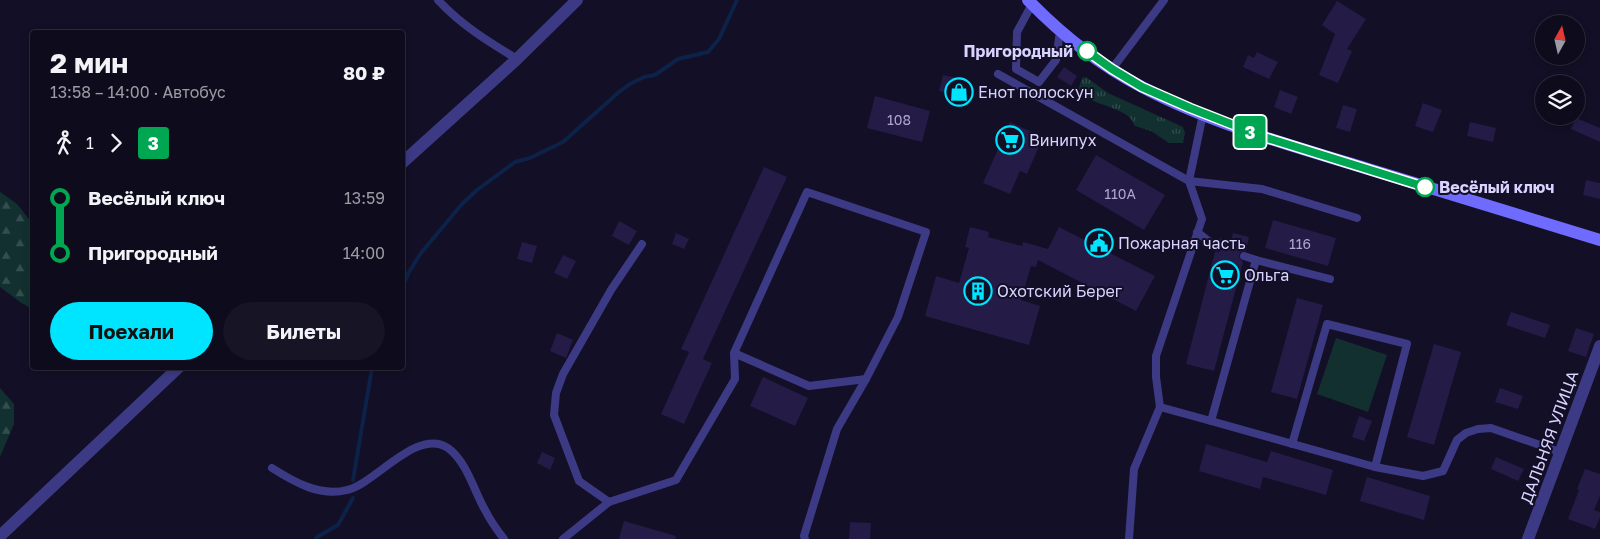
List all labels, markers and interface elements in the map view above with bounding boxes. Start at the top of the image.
north arrow [1535,15,1585,65]
map controls [1535,15,1585,125]
place label: Пригородный [964,41,1073,61]
marker: Пригородный [1077,41,1097,61]
text: 2 мин [50,46,128,79]
text: 80 ₽ [343,61,385,84]
button: layers [1535,75,1585,125]
shop icon: Енот полоскун [944,77,974,107]
text: 13:58 – 14:00 · Автобус [50,82,226,102]
place label: Енот полоскун [978,82,1094,102]
house number: 108 [887,111,911,128]
line badge: 3 [1234,116,1266,148]
text: 3 [1245,121,1255,143]
supermarket icon: Винипух [995,125,1025,155]
icon: walk [50,129,78,157]
icon: forward [102,129,130,157]
place label: Винипух [1029,130,1097,150]
text: 3 [148,132,159,154]
text: 1 [86,133,94,153]
marker: Весёлый ключ [1415,177,1435,197]
place label: Весёлый ключ [1439,177,1554,197]
house number: 110А [1104,185,1136,202]
text: Весёлый ключ [88,186,225,209]
text: 13:59 [344,188,385,208]
public building icon: Пожарная часть [1084,228,1114,258]
place label: Пожарная часть [1118,233,1246,253]
house number: 116 [1289,235,1311,252]
text: Пригородный [88,241,218,264]
text: 14:00 [343,243,385,263]
supermarket icon: Ольга [1210,260,1240,290]
place label: Ольга [1244,265,1289,285]
building icon: Охотский Берег [963,276,993,306]
place label: Охотский Берег [997,281,1123,301]
button: Поехали [50,302,213,360]
button: Билеты [223,302,385,360]
street label: ДАЛЬНЯЯ УЛИЦА [1516,368,1582,506]

